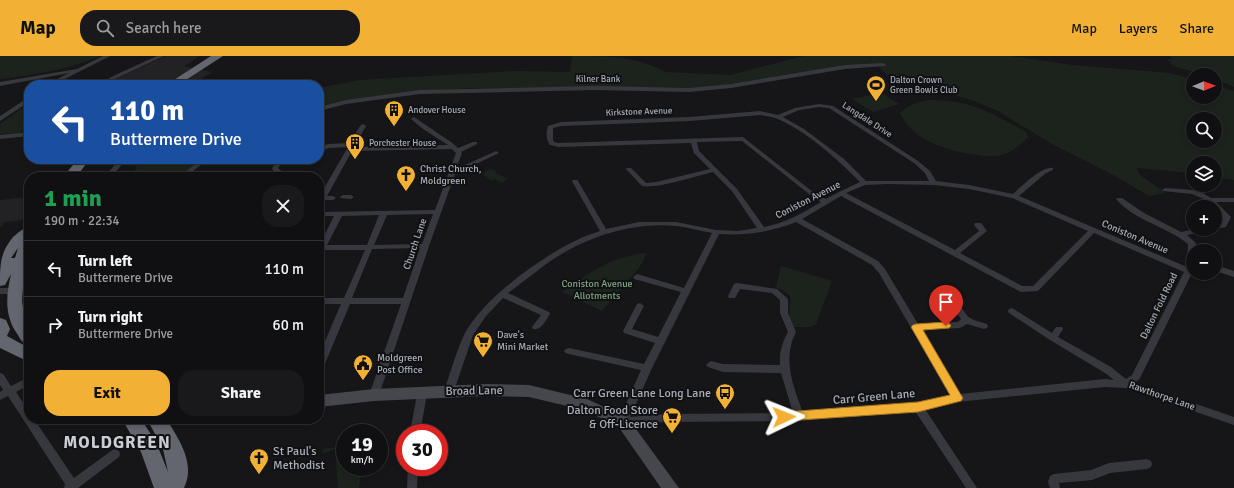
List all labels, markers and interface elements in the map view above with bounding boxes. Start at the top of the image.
search box [80,10,360,46]
text: Map [20,16,56,40]
icon: search [94,17,116,39]
text: Search here [126,19,201,37]
text: Map [1071,20,1097,37]
text: Layers [1119,20,1158,37]
text: Share [1180,20,1214,37]
north arrow [1186,68,1222,104]
map controls [1186,68,1222,280]
street label: Kilner Bank [576,74,621,85]
sports icon: Dalton Crown Green Bowls Club [865,74,887,102]
place label: Dalton Crown Green Bowls Club [890,75,958,96]
text: 110 m [110,94,184,128]
icon: left [44,96,96,148]
building icon: Andover House [383,99,405,127]
street label: Langdale Drive [840,100,894,140]
place label: Andover House [408,105,466,116]
street label: Kirkstone Avenue [605,105,673,119]
button: search [1186,112,1222,148]
text: Buttermere Drive [110,128,242,150]
building icon: Porchester House [344,132,366,160]
place label: Porchester House [369,138,437,149]
button: layers [1186,156,1222,192]
place label: Christ Church, Moldgreen [420,163,482,187]
church icon: Christ Church, Moldgreen [395,164,417,192]
street label: Coniston Avenue [774,178,842,222]
text: 1 min [44,183,102,213]
button: close [262,185,304,227]
button: + [1186,200,1222,236]
text: 190 m · 22:34 [44,213,120,229]
street label: Church Lane [401,217,429,271]
street label: Coniston Avenue [1100,218,1170,256]
button: − [1186,244,1222,280]
text: Turn left [78,252,132,270]
icon: left [44,258,66,280]
text: 110 m [264,260,304,278]
text: Buttermere Drive [78,270,173,286]
street label: Dalton Fold Road [1138,271,1180,341]
park label: Coniston Avenue Allotments [561,278,633,302]
pin [929,285,963,326]
icon: arrive [935,291,957,313]
text: Turn right [78,308,143,326]
icon: right [44,314,66,336]
text: 60 m [273,316,304,334]
text: Buttermere Drive [78,326,173,342]
place label: Dave's Mini Market [497,329,549,353]
supermarket icon: Dave's Mini Market [472,330,494,358]
place label: Moldgreen Post Office [377,352,423,376]
public building icon: Moldgreen Post Office [352,353,374,381]
button: Exit [44,370,170,416]
button: Share [178,370,304,416]
street label: Rawthorpe Lane [1127,379,1197,413]
bus stop icon: Carr Green Lane Long Lane [714,382,736,410]
street label: Broad Lane [445,383,503,399]
place label: Carr Green Lane Long Lane [573,386,711,401]
street label: Carr Green Lane [832,386,916,408]
position arrow [763,396,805,438]
place label: Dalton Food Store & Off-Licence [567,403,658,432]
supermarket icon: Dalton Food Store & Off-Licence [661,406,683,434]
speed limit sign: 30 [396,424,448,476]
district label: MOLDGREEN [63,432,171,453]
text: 19 [351,432,373,457]
place label: St Paul's Methodist [273,444,325,473]
church icon: St Paul's Methodist [248,447,270,475]
text: km/h [351,454,373,466]

